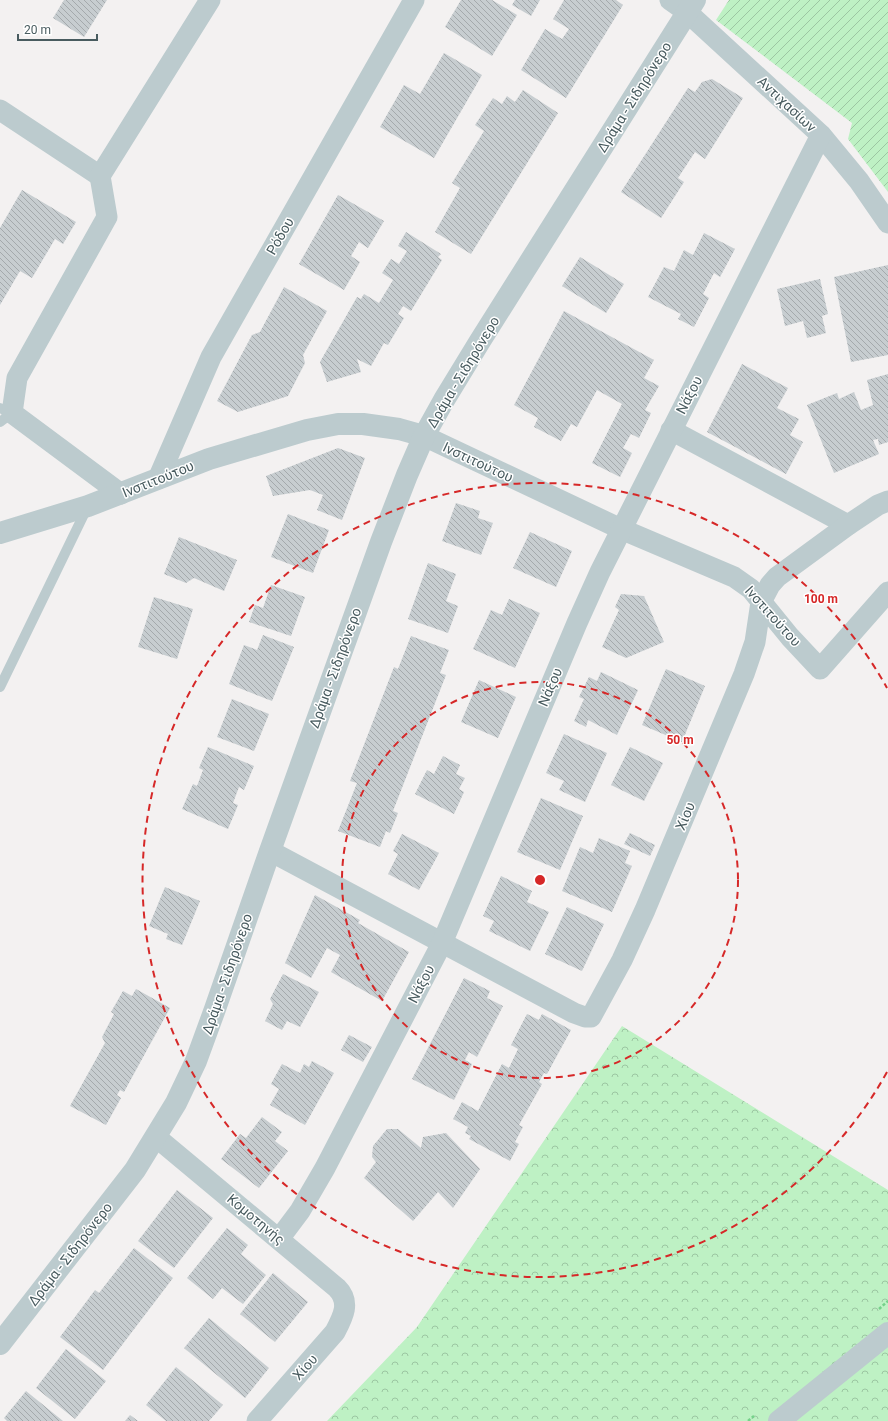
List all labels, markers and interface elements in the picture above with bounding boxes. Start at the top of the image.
scale bar [18,16,97,42]
text: 20 m [24,23,51,37]
street label: Δράμα - Σιδηρόνερο [594,39,674,155]
street label: Αντιχασίων [755,73,820,135]
street label: Ρόδου [263,215,297,257]
street label: Δράμα - Σιδηρόνερο [423,313,503,430]
street label: Νάξου [673,373,705,417]
street label: Ινστιτούτου [440,439,516,485]
street label: Ινστιτούτου [120,457,196,501]
street label: Ινστιτούτου [742,583,804,649]
text: 100 m [804,592,838,606]
street label: Δράμα - Σιδηρόνερο [306,606,364,730]
street label: Νάξου [535,665,565,709]
text: 50 m [666,733,694,747]
street label: Χίου [672,800,698,832]
centre of rings [533,873,547,887]
street label: Δράμα - Σιδηρόνερο [199,911,255,1037]
street label: Νάξου [405,962,437,1006]
street label: Κομοτηνής [224,1190,288,1248]
street label: Δράμα - Σιδηρόνερο [25,1199,115,1309]
street label: Χίου [289,1351,321,1383]

